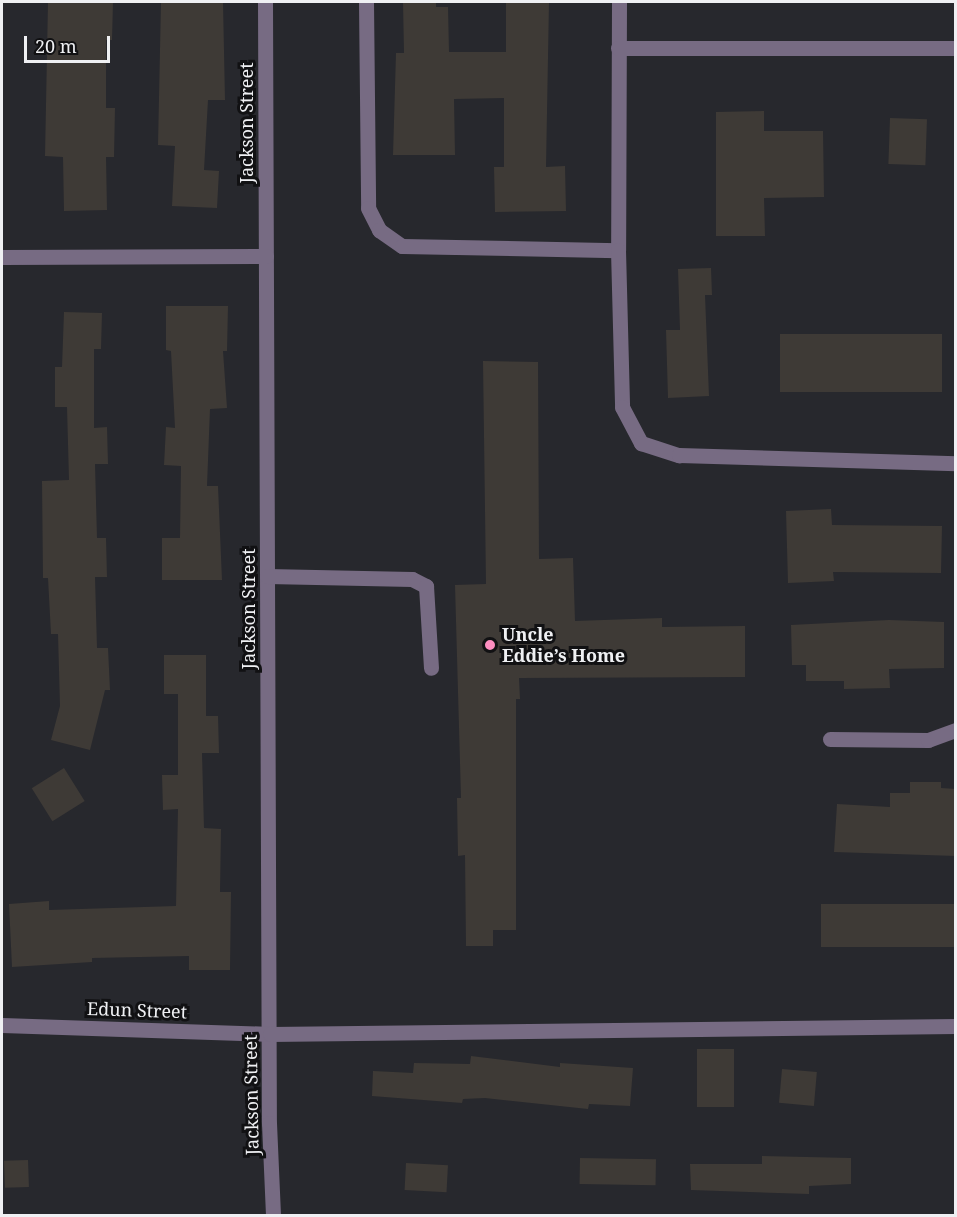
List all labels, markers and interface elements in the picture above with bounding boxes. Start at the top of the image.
scale bar [27,24,112,62]
text: 20 m [35,34,77,58]
street label: Jackson Street [235,63,257,183]
street label: Jackson Street [237,549,259,669]
place label: Uncle Eddie’s Home [502,624,625,666]
marker: Uncle Eddie’s Home [483,638,497,652]
street label: Edun Street [87,997,187,1023]
street label: Jackson Street [239,1034,263,1156]

